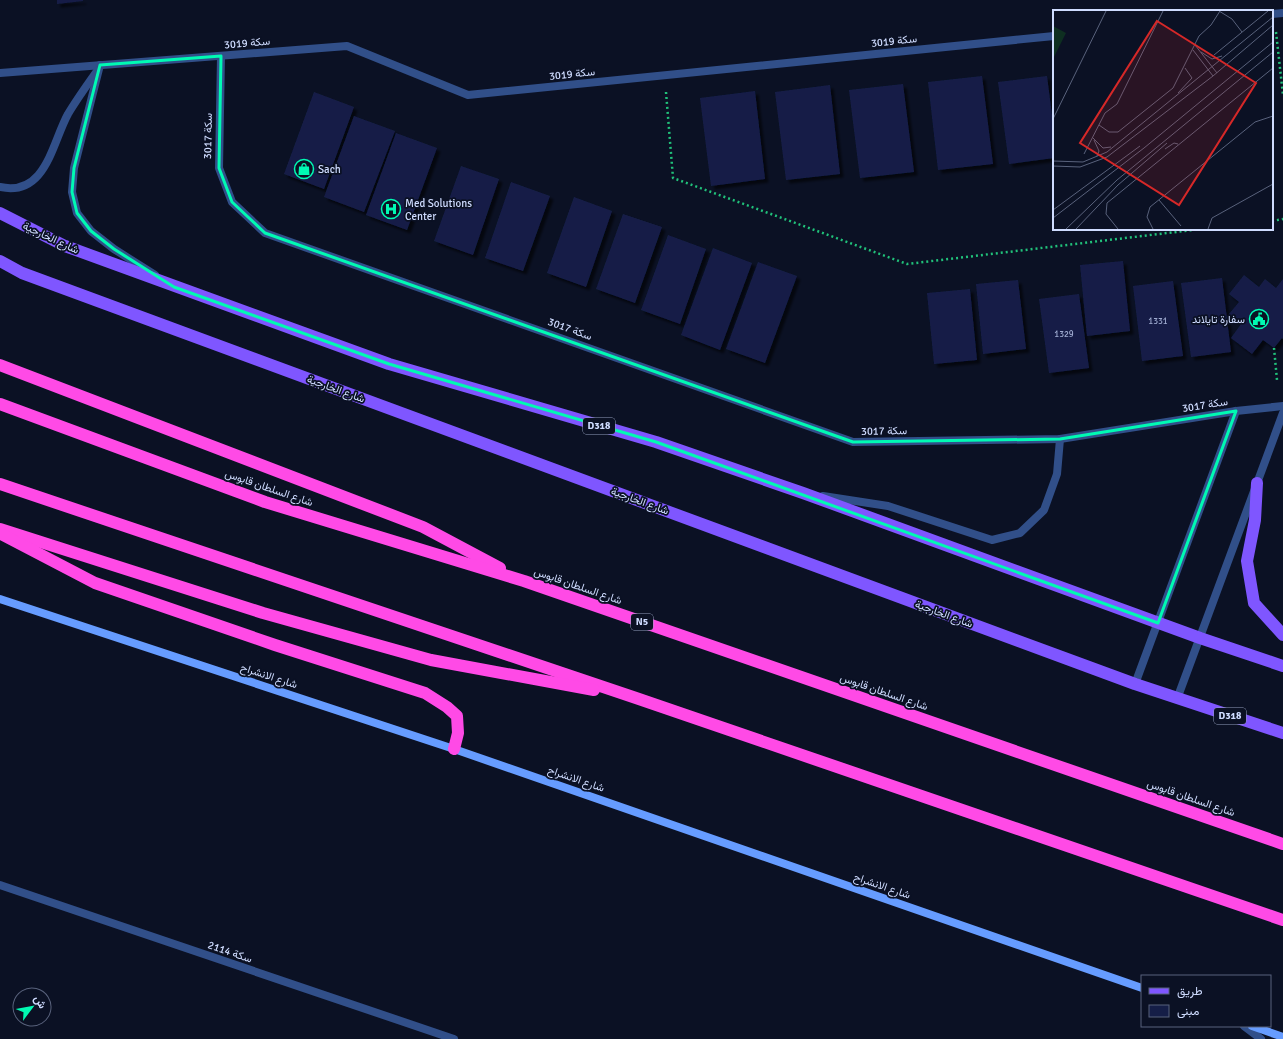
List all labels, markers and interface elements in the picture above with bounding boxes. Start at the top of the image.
inset map [1053,10,1273,230]
street label: سكة 3019 [870,32,918,50]
street label: سكة 3019 [223,34,271,51]
street label: سكة 3019 [548,65,596,83]
street label: سكة 3017 [201,112,215,159]
shop icon: Sach [293,158,315,180]
place label: Sach [318,163,341,176]
place label: Med Solutions Center [405,197,472,223]
hospital icon: Med Solutions Center [380,198,402,220]
street label: شارع الخارجية [20,219,82,258]
public building icon: سفارة تايلاند [1248,308,1270,330]
place label: سفارة تايلاند [1192,313,1245,326]
street label: سكة 3017 [546,315,594,343]
house number: 1331 [1148,316,1168,327]
house number: 1329 [1054,329,1074,340]
street label: شارع الخارجية [305,373,367,407]
street label: سكة 3017 [1181,395,1229,415]
road number: D318 [583,418,615,434]
street label: سكة 3017 [861,424,908,438]
street label: شارع السلطان قابوس [223,467,315,510]
street label: شارع الخارجية [609,485,671,519]
street label: شارع السلطان قابوس [532,565,624,608]
street label: شارع الخارجية [913,598,975,632]
road number: N5 [631,614,653,630]
street label: شارع الانشراح [239,661,299,692]
street label: شارع السلطان قابوس [838,671,930,714]
road number: D318 [1214,708,1246,724]
street label: شارع الانشراح [546,763,606,796]
street label: شارع السلطان قابوس [1145,777,1237,820]
street label: شارع الانشراح [852,870,912,903]
street label: سكة 2114 [206,938,254,966]
legend [1141,975,1271,1027]
text: طريق [1177,984,1203,999]
north arrow [12,987,52,1027]
text: ش [31,993,49,1011]
text: مبنى [1177,1004,1199,1019]

